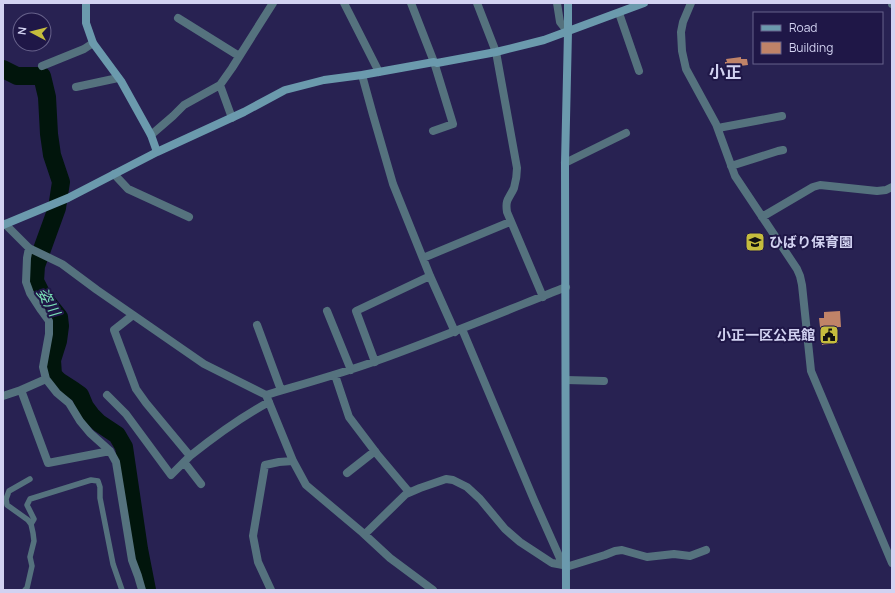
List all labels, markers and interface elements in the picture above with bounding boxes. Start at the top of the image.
north arrow [12,12,52,52]
legend [753,12,883,64]
text: Road [789,19,817,36]
text: N [14,26,30,36]
text: Building [789,39,833,56]
district label: 小正 [709,61,741,83]
school or university icon: ひばり保育園 [744,231,766,253]
place label: ひばり保育園 [769,232,853,251]
water label: 姿川 [32,284,66,322]
public building icon: 小正一区公民館 [818,324,840,346]
place label: 小正一区公民館 [717,325,815,344]

